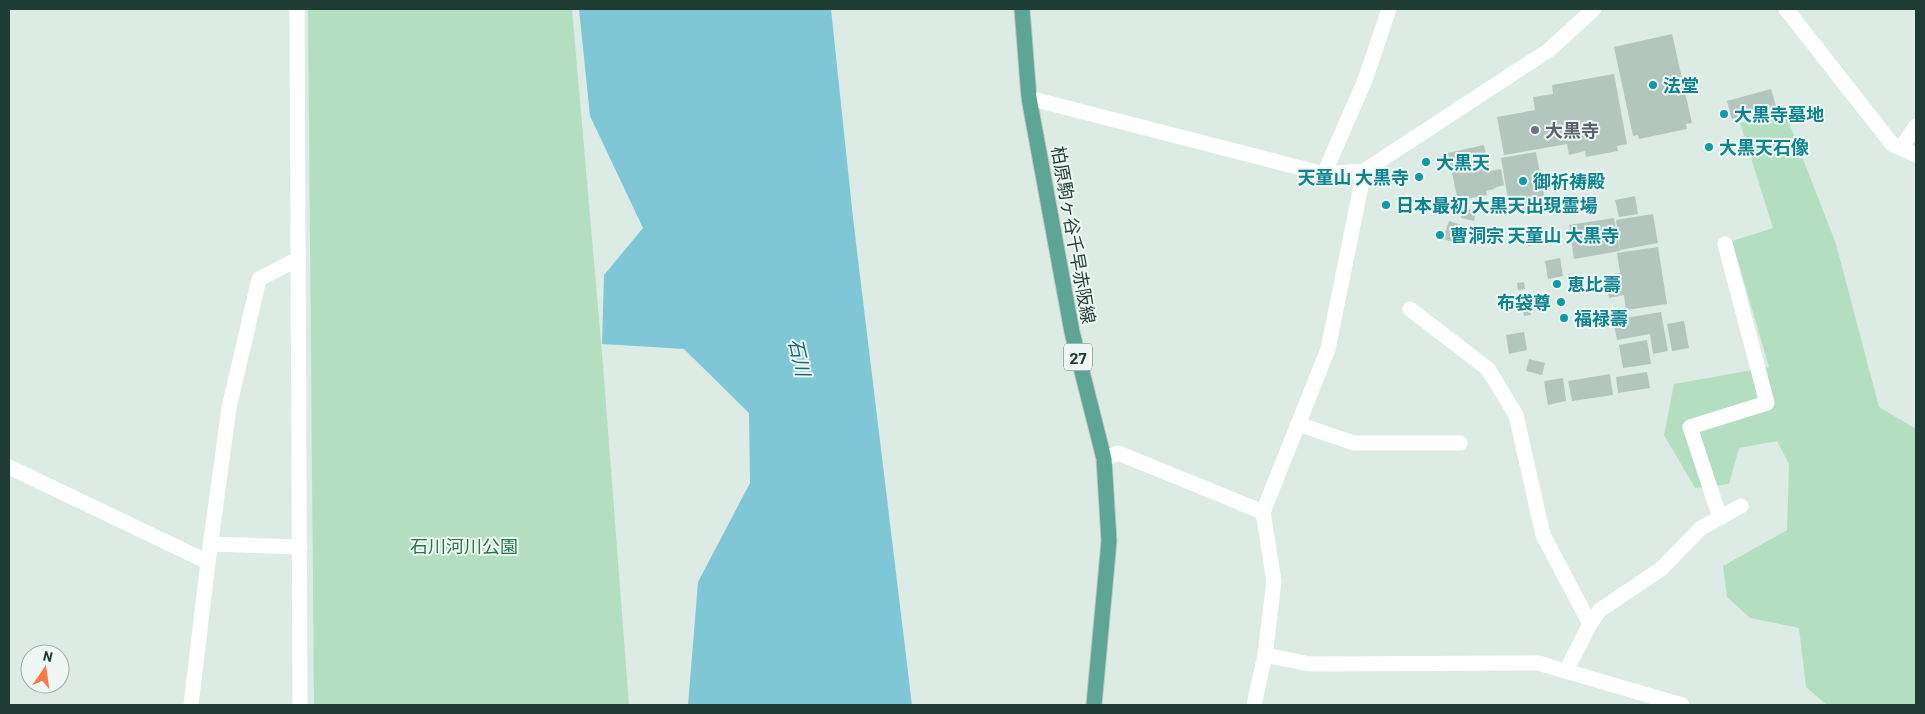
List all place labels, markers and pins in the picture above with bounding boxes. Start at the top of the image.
place label: 法堂 [1663,74,1699,96]
marker: 法堂 [1647,79,1659,91]
place label: 大黒寺墓地 [1734,103,1824,125]
marker: 大黒寺墓地 [1718,108,1730,120]
place label: 大黒寺 [1545,119,1599,141]
marker: 大黒寺 [1529,124,1541,136]
place label: 大黒天石像 [1719,136,1809,158]
marker: 大黒天石像 [1703,141,1715,153]
place label: 大黒天 [1436,151,1490,173]
marker: 大黒天 [1420,156,1432,168]
place label: 天童山 大黒寺 [1297,166,1409,188]
place label: 御祈祷殿 [1532,170,1605,192]
marker: 天童山 大黒寺 [1413,171,1425,183]
marker: 御祈祷殿 [1517,175,1529,187]
place label: 日本最初 大黒天出現霊場 [1396,194,1598,216]
marker: 日本最初 大黒天出現霊場 [1380,199,1392,211]
place label: 曹洞宗 天童山 大黒寺 [1450,224,1619,246]
marker: 曹洞宗 天童山 大黒寺 [1434,229,1446,241]
place label: 恵比壽 [1567,273,1621,295]
marker: 恵比壽 [1551,278,1563,290]
place label: 布袋尊 [1497,291,1551,313]
marker: 布袋尊 [1555,296,1567,308]
place label: 福禄壽 [1574,307,1628,329]
marker: 福禄壽 [1558,312,1570,324]

